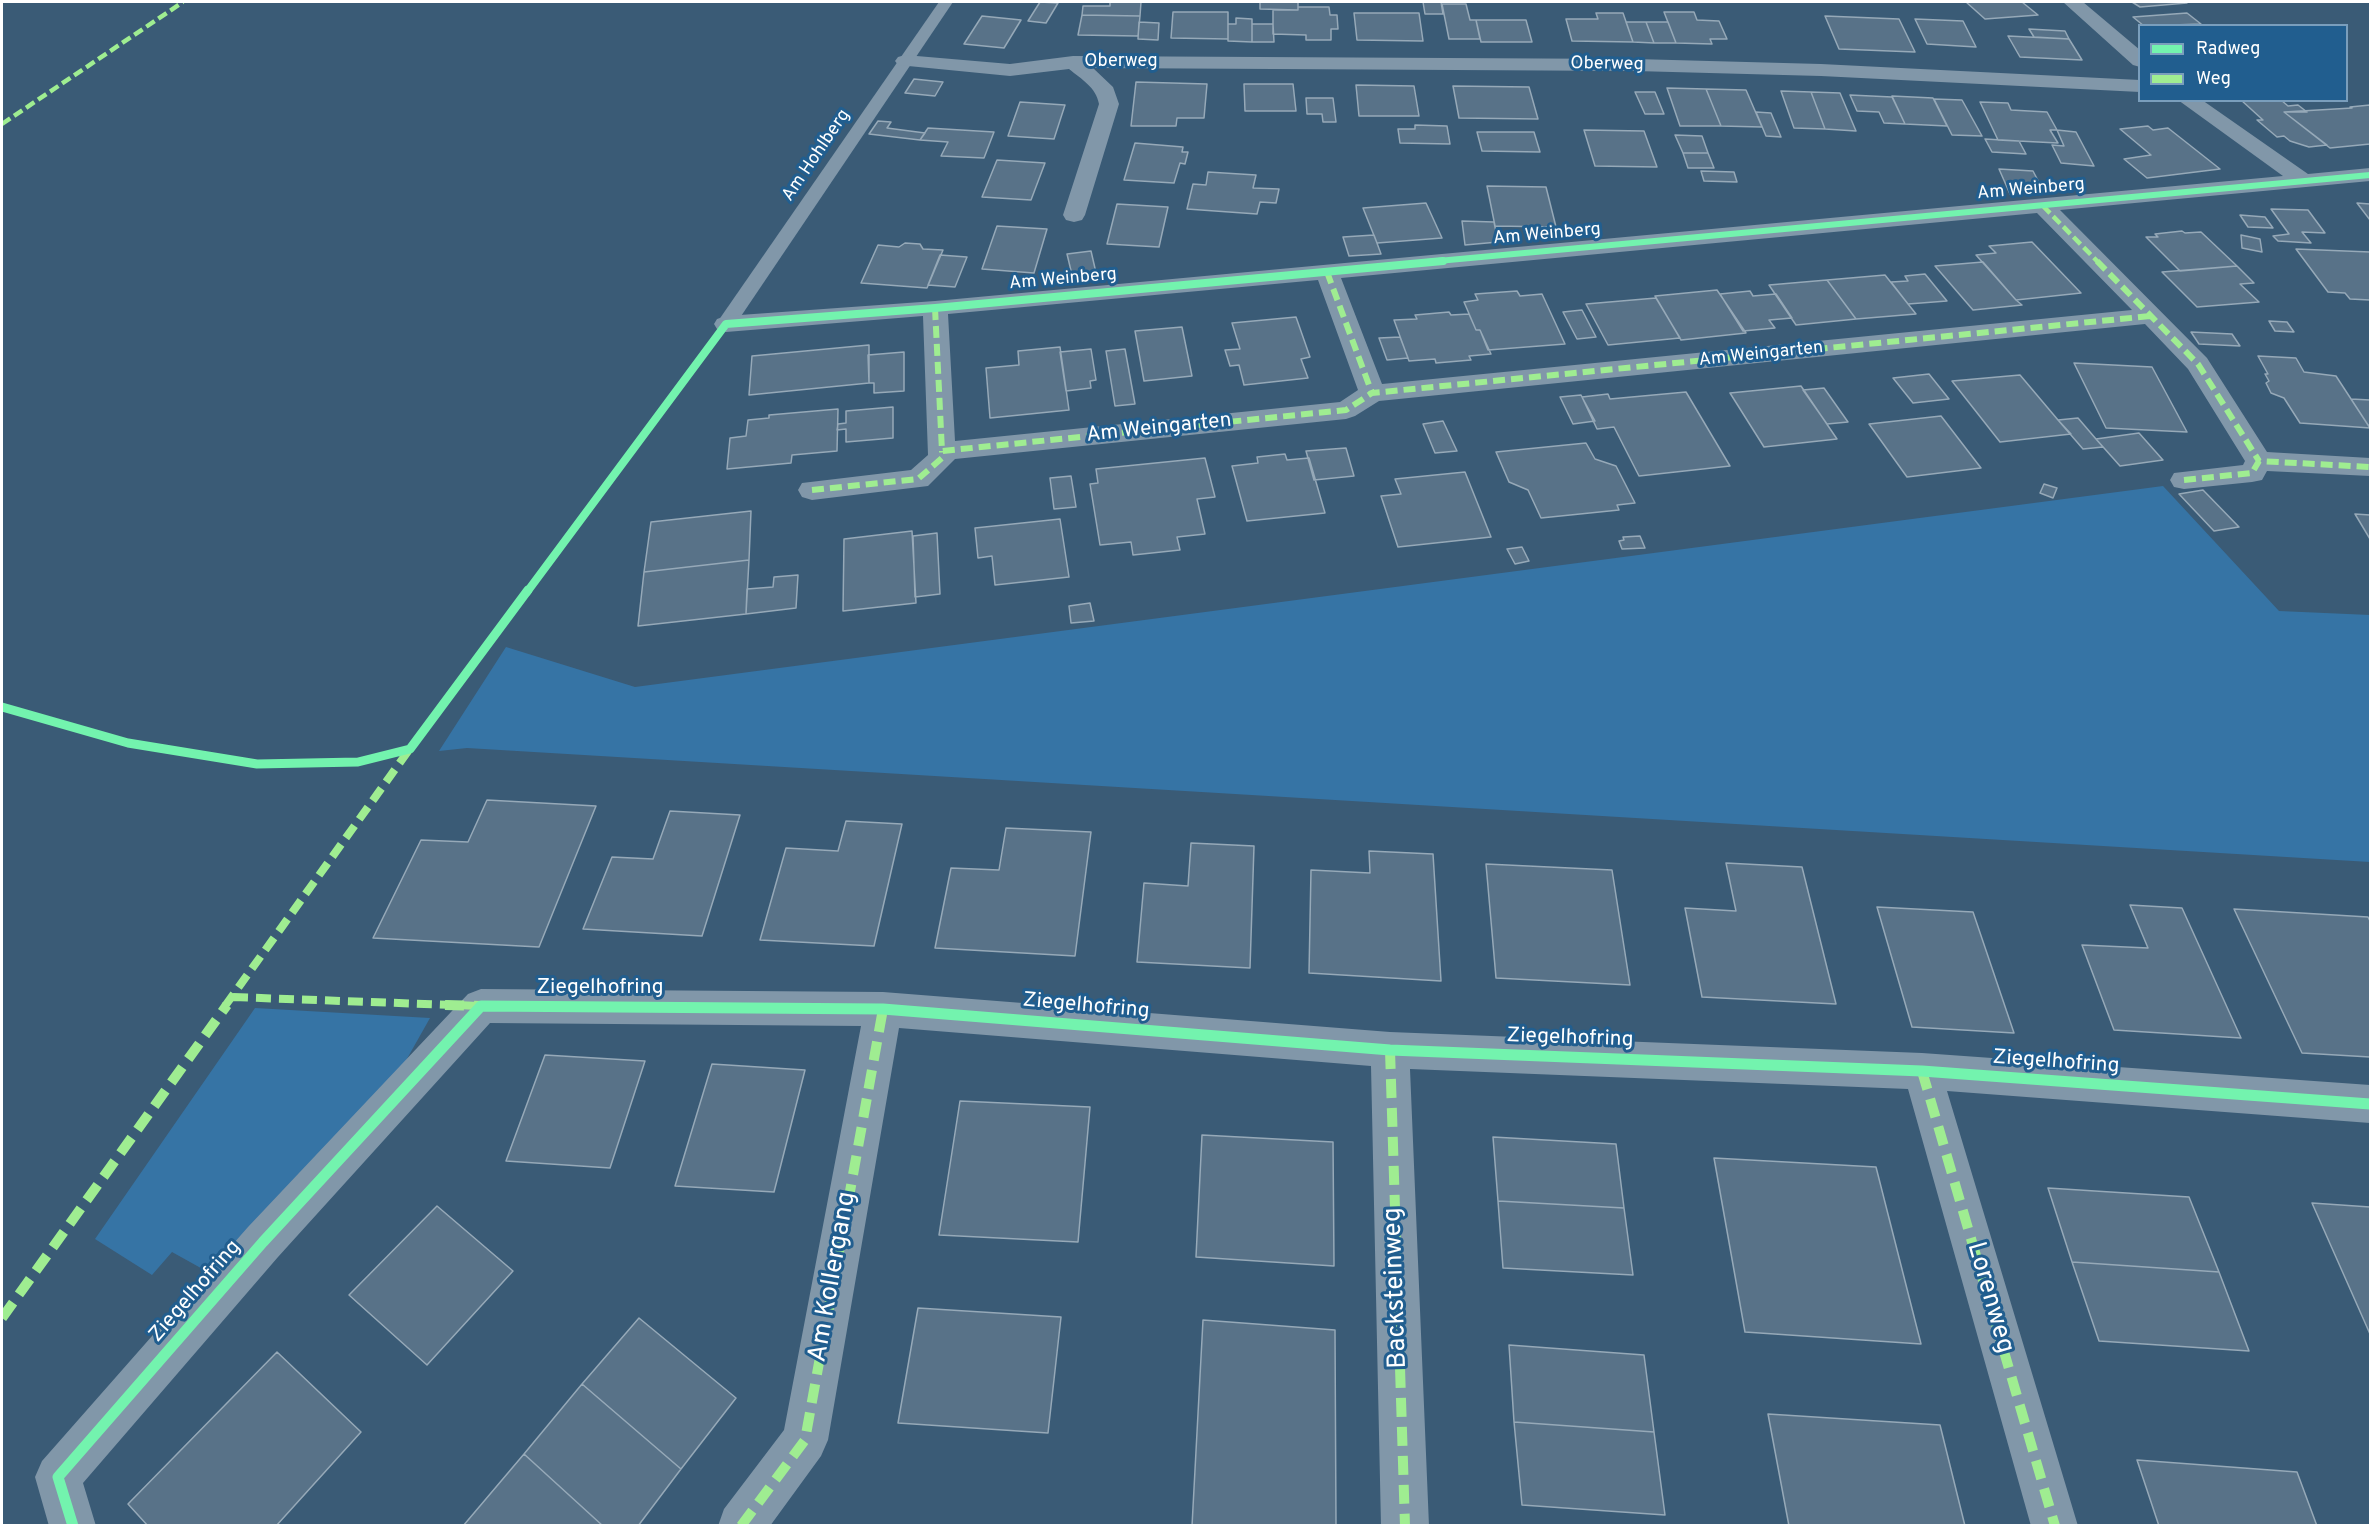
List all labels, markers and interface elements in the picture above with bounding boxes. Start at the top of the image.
legend [2138,24,2348,102]
text: Radweg [2196,38,2260,61]
street label: Oberweg [1084,51,1158,73]
street label: Oberweg [1570,54,1644,76]
text: Weg [2196,68,2231,91]
street label: Am Hohlberg [778,106,856,206]
street label: Am Weinberg [1976,175,2086,205]
street label: Am Weinberg [1492,220,1602,250]
street label: Am Weinberg [1008,265,1118,295]
street label: Am Weingarten [1698,338,1824,372]
street label: Am Weingarten [1085,409,1233,449]
street label: Ziegelhofring [536,976,664,1002]
street label: Ziegelhofring [1022,989,1150,1025]
street label: Ziegelhofring [1506,1024,1634,1054]
street label: Ziegelhofring [1992,1046,2120,1080]
street label: Am Kollergang [804,1189,864,1365]
street label: Backsteinweg [1379,1207,1415,1369]
street label: Ziegelhofring [145,1236,247,1348]
street label: Lorenweg [1958,1239,2020,1357]

